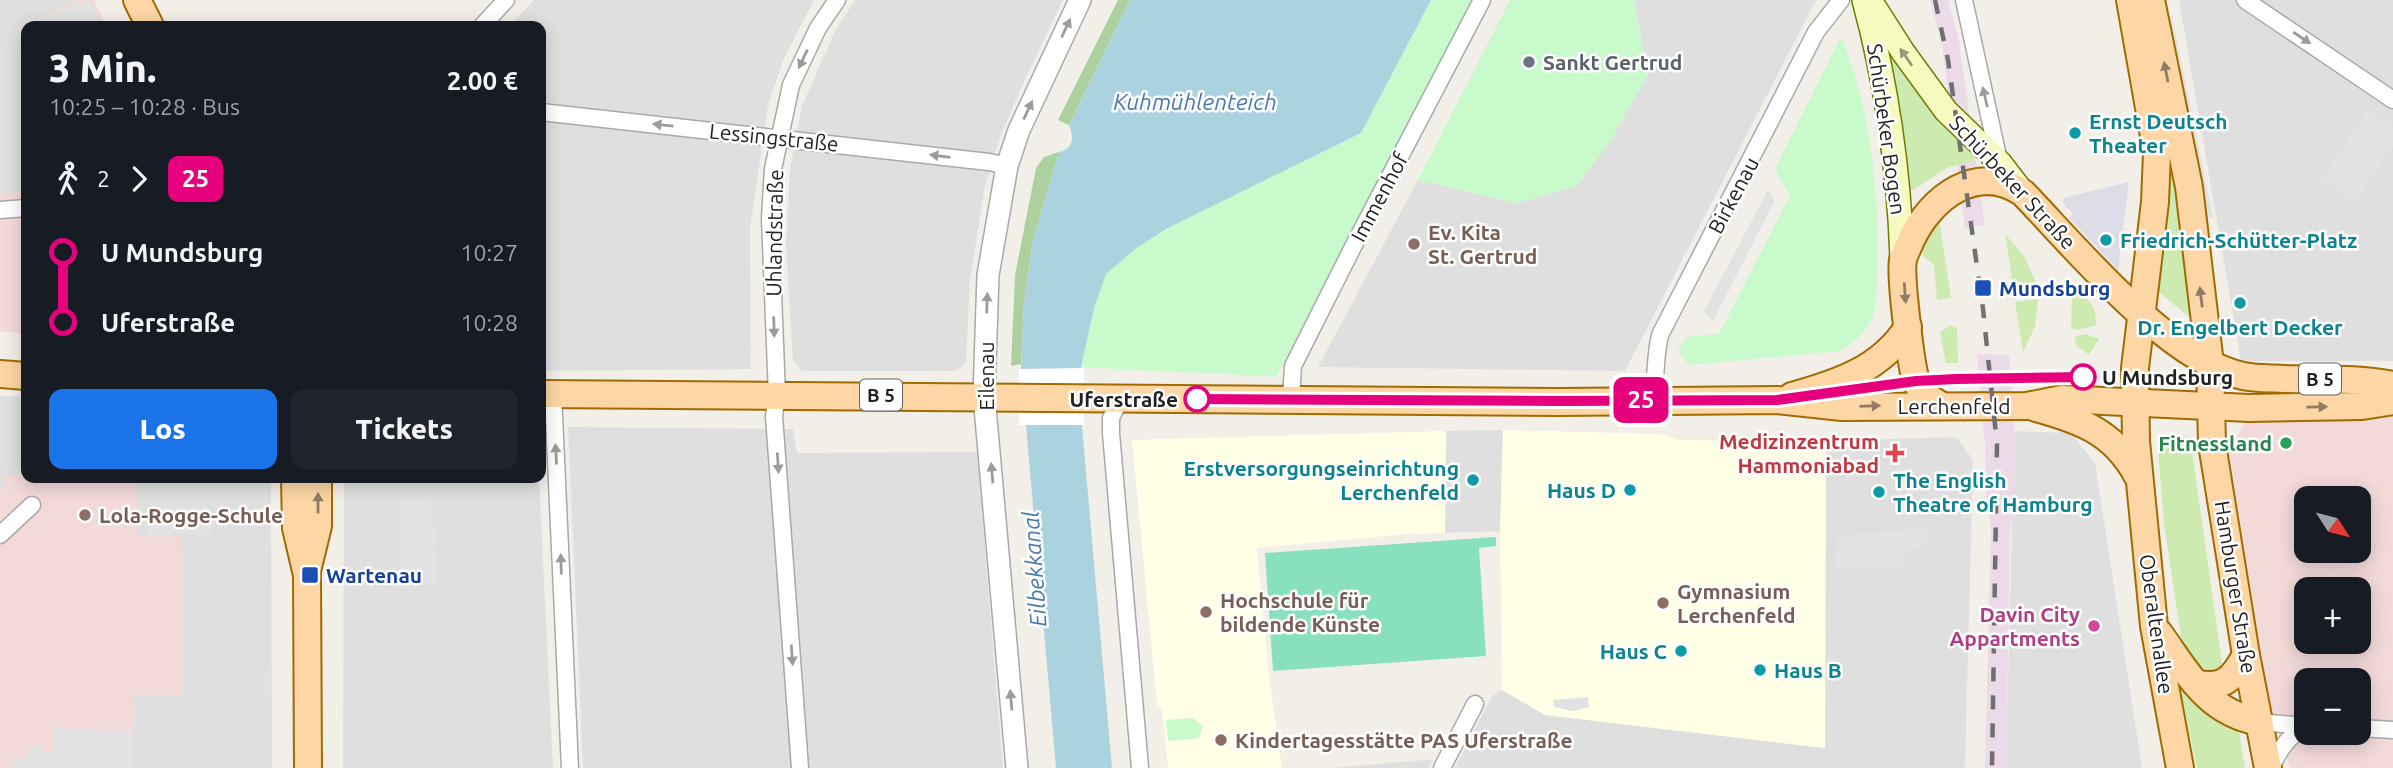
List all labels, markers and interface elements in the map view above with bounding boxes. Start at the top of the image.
one-way arrow [1061,18,1072,38]
one-way arrow [2293,31,2311,45]
street label: Schürbeker Bogen [1863,42,1911,216]
text: 3 Min. [49,47,156,89]
one-way arrow [1899,48,1913,66]
one-way arrow [797,49,809,69]
place label: Sankt Gertrud [1543,50,1682,74]
marker: Sankt Gertrud [1521,54,1537,70]
one-way arrow [2161,61,2172,83]
text: 2.00 € [447,66,518,95]
one-way arrow [1979,86,1990,108]
water label: Kuhmühlenteich [1113,89,1277,114]
text: 10:25 – 10:28 · Bus [49,94,240,119]
one-way arrow [1022,100,1034,120]
place label: Ernst Deutsch Theater [2089,109,2228,157]
street label: Schürbeker Straße [1945,110,2081,254]
street label: Lessingstraße [708,118,840,156]
one-way arrow [652,119,674,130]
marker: Ernst Deutsch Theater [2067,125,2083,141]
street label: Immenhof [1346,147,1413,246]
one-way arrow [928,150,950,161]
street label: Birkenau [1703,153,1763,237]
icon: walk [49,160,87,198]
icon: forward [120,160,158,198]
text: 25 [182,165,209,192]
text: 2 [97,166,110,191]
street label: Uhlandstraße [761,169,787,297]
place label: Ev. Kita St. Gertrud [1428,220,1537,268]
place label: Friedrich-Schütter-Platz [2120,228,2357,252]
marker: Friedrich-Schütter-Platz [2098,232,2114,248]
marker: Ev. Kita St. Gertrud [1406,236,1422,252]
text: U Mundsburg [101,238,263,267]
text: 10:27 [460,240,518,265]
place label: Mundsburg [1999,276,2110,300]
marker: Mundsburg [1973,278,1993,298]
one-way arrow [1900,283,1911,305]
one-way arrow [2196,285,2207,307]
one-way arrow [981,292,992,314]
marker: Dr. Engelbert Decker [2232,295,2248,311]
text: Uferstraße [101,308,235,337]
text: 10:28 [460,310,518,335]
place label: Dr. Engelbert Decker [2137,315,2343,339]
one-way arrow [769,316,780,338]
street label: Eilenau [974,342,998,410]
marker: U Mundsburg [2070,364,2096,390]
road number: B 5 [2299,364,2341,394]
place label: U Mundsburg [2102,365,2233,389]
line badge: 25 [1610,377,1672,423]
road number: B 5 [860,380,902,410]
marker: Uferstraße [1184,386,1210,412]
text: 25 [1627,386,1655,413]
place label: Uferstraße [1070,387,1178,411]
button: Los [49,389,277,469]
button: Tickets [291,389,518,469]
street label: Lerchenfeld [1898,394,2010,418]
one-way arrow [1859,400,1881,412]
one-way arrow [2306,401,2328,412]
place label: Medizinzentrum Hammoniabad [1719,429,1879,477]
place label: Fitnessland [2158,431,2272,455]
marker: Fitnessland [2278,435,2294,451]
one-way arrow [550,442,561,464]
marker: Medizinzentrum Hammoniabad [1885,443,1905,463]
one-way arrow [773,452,784,474]
place label: Erstversorgungseinrichtung Lerchenfeld [1184,456,1459,504]
one-way arrow [986,462,997,484]
place label: The English Theatre of Hamburg [1893,468,2093,516]
marker: Erstversorgungseinrichtung Lerchenfeld [1465,472,1481,488]
place label: Haus D [1547,478,1616,502]
marker: Haus D [1622,482,1638,498]
marker: The English Theatre of Hamburg [1871,484,1887,500]
north arrow [2294,486,2371,564]
map controls [2294,486,2371,745]
one-way arrow [312,491,323,513]
street label: Hamburger Straße [2211,499,2261,675]
place label: Lola-Rogge-Schule [99,503,283,527]
marker: Lola-Rogge-Schule [77,507,93,523]
water label: Eilbekkanal [1017,510,1051,628]
street label: Oberaltenallee [2135,552,2179,696]
one-way arrow [555,553,566,575]
place label: Wartenau [326,563,422,587]
marker: Wartenau [300,565,320,585]
button: + [2294,577,2371,654]
place label: Gymnasium Lerchenfeld [1677,579,1796,627]
place label: Hochschule für bildende Künste [1220,588,1380,636]
marker: Gymnasium Lerchenfeld [1655,595,1671,611]
place label: Davin City Appartments [1950,602,2080,650]
marker: Hochschule für bildende Künste [1198,604,1214,620]
marker: Davin City Appartments [2086,618,2102,634]
place label: Haus C [1600,639,1667,663]
marker: Haus C [1673,643,1689,659]
one-way arrow [787,644,798,666]
place label: Haus B [1774,658,1842,682]
marker: Haus B [1752,662,1768,678]
button: − [2294,668,2371,745]
one-way arrow [1005,689,1016,711]
place label: Kindertagesstätte PAS Uferstraße [1235,728,1573,752]
marker: Kindertagesstätte PAS Uferstraße [1213,732,1229,748]

